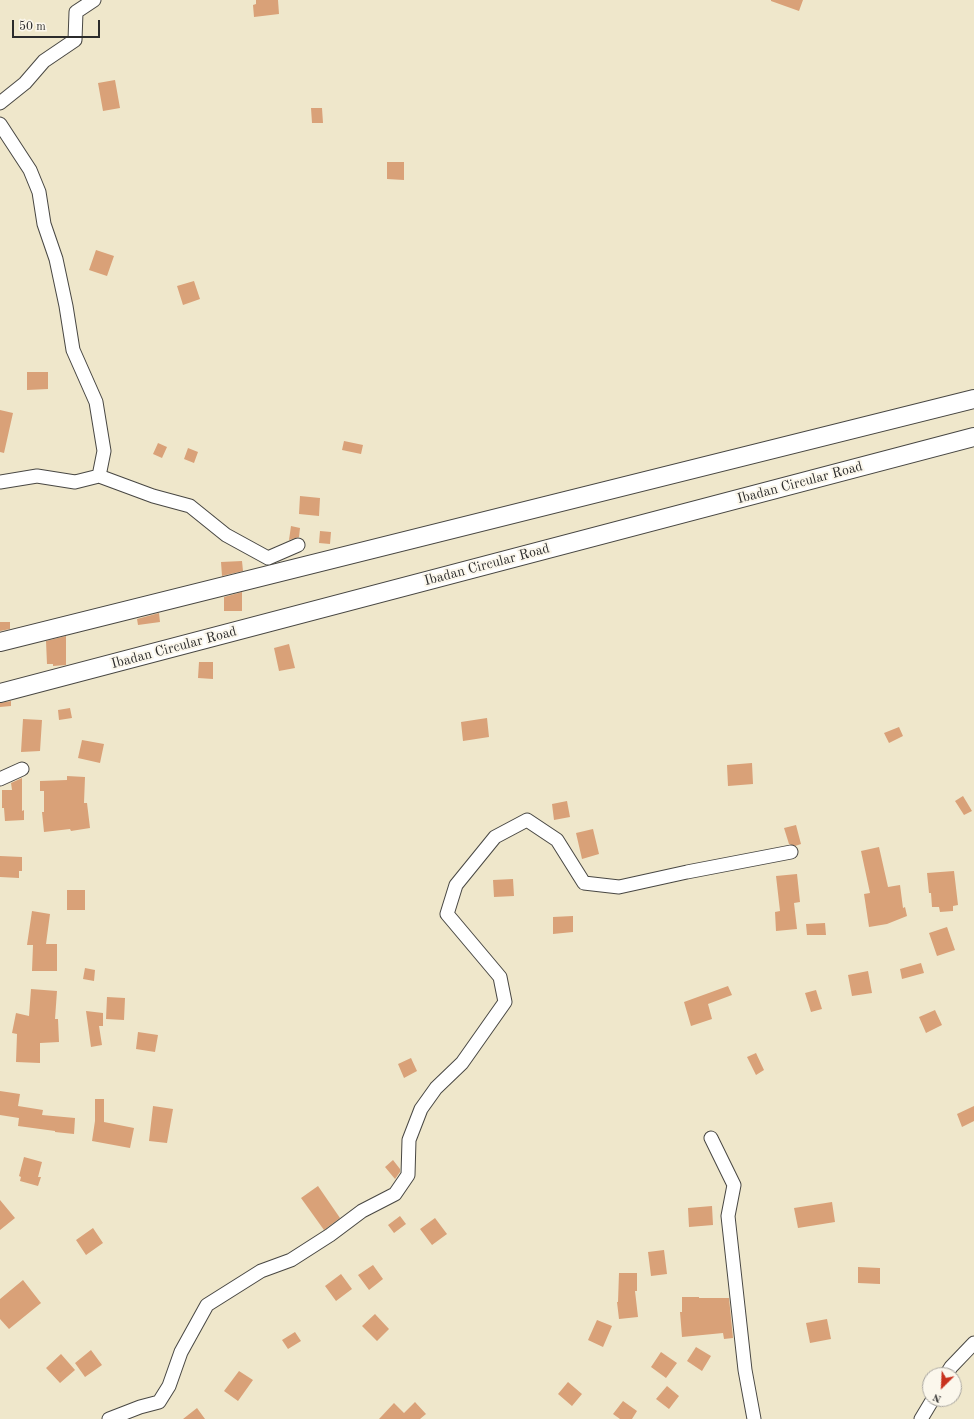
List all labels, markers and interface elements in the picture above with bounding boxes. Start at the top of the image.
scale bar [14,12,102,38]
text: 50 m [19,21,46,33]
street label: Ibadan Circular Road [735,458,865,508]
street label: Ibadan Circular Road [422,540,552,590]
street label: Ibadan Circular Road [109,623,239,673]
north arrow [922,1367,962,1407]
text: N [931,1391,943,1404]

